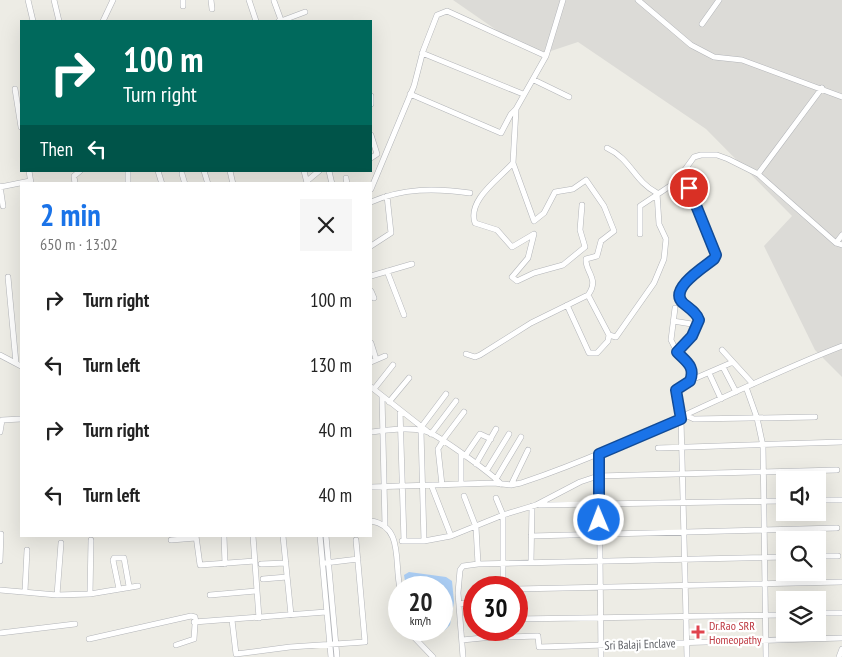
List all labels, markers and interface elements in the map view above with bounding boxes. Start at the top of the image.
text: 100 m [123,36,204,82]
icon: right [40,40,105,105]
text: Turn right [123,80,197,108]
icon: left [83,135,111,163]
text: Then [40,137,73,161]
pin [668,167,710,209]
icon: arrive [675,174,703,202]
text: 2 min [40,195,101,234]
button: close [300,199,352,251]
text: 650 m · 13:02 [40,234,118,254]
icon: right [40,286,68,314]
text: Turn right [83,288,149,312]
text: 100 m [310,288,352,312]
icon: left [40,351,68,379]
text: Turn left [83,353,140,377]
text: 130 m [310,353,352,377]
icon: right [40,416,68,444]
text: Turn right [83,418,149,442]
text: 40 m [319,418,352,442]
map controls [776,471,826,641]
button: sound [776,471,826,521]
icon: left [40,481,68,509]
text: Turn left [83,483,140,507]
text: 40 m [319,483,352,507]
position arrow [572,493,624,545]
button: search [776,531,826,581]
speed limit sign: 30 [463,576,528,641]
text: 20 [409,586,432,618]
button: layers [776,591,826,641]
text: km/h [410,613,431,628]
place label: Dr.Rao SRR Homeopathy [709,618,762,647]
marker: Dr.Rao SRR Homeopathy [691,625,705,639]
street label: Sri Balaji Enclave [604,635,676,653]

